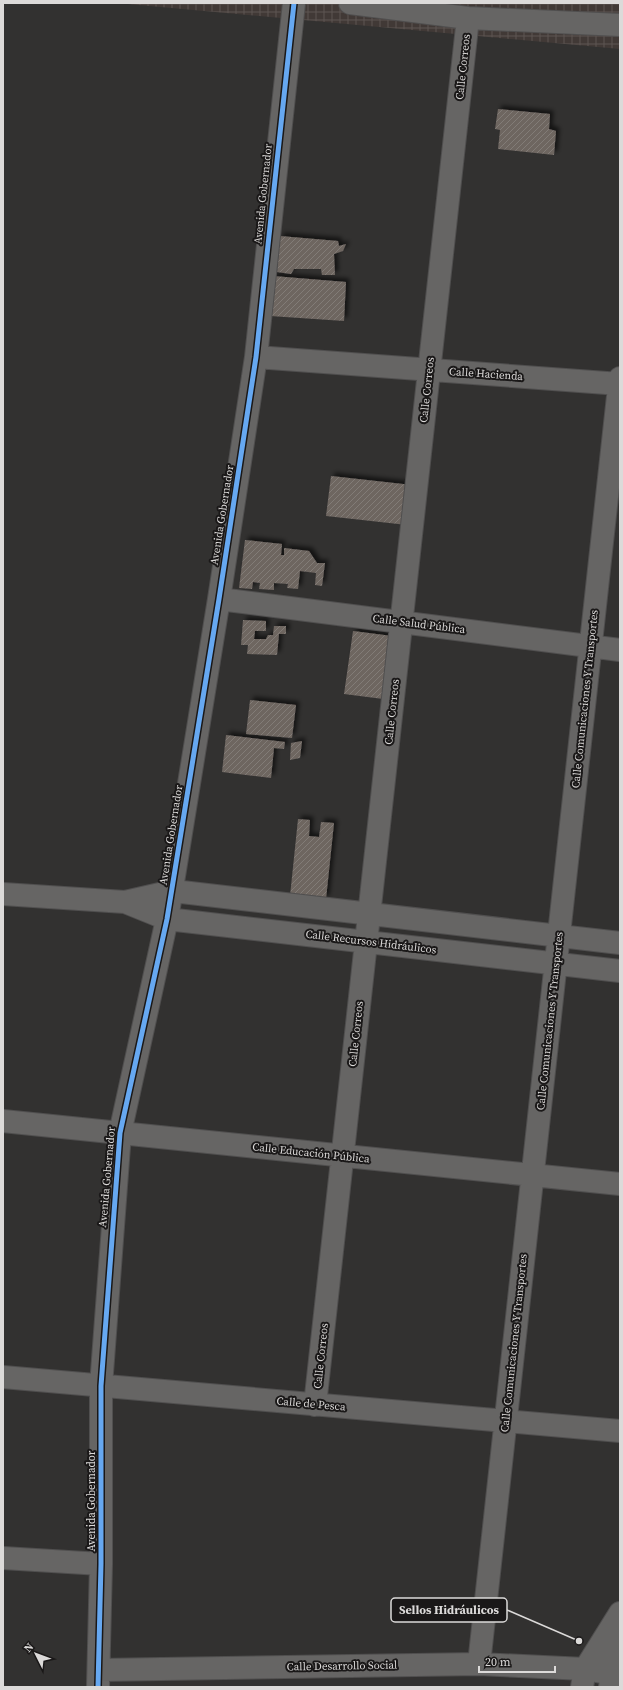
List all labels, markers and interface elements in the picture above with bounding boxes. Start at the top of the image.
street label: Calle Correos [452,33,474,101]
street label: Avenida Gobernador [250,143,276,245]
street label: Calle Correos [416,356,438,424]
street label: Calle Hacienda [449,364,524,384]
street label: Avenida Gobernador [207,464,237,566]
street label: Calle Comunicaciones Y Transportes [568,609,602,789]
street label: Calle Salud Pública [372,611,467,637]
street label: Calle Correos [381,678,403,746]
street label: Avenida Gobernador [156,784,186,886]
street label: Calle Recursos Hidráulicos [305,927,438,958]
street label: Calle Comunicaciones Y Transportes [533,931,567,1111]
street label: Calle Correos [345,1000,367,1068]
street label: Avenida Gobernador [95,1126,119,1228]
street label: Calle Educación Pública [252,1139,371,1167]
street label: Calle Comunicaciones Y Transportes [497,1253,531,1433]
street label: Calle Correos [310,1322,332,1390]
street label: Calle de Pesca [276,1394,347,1415]
street label: Avenida Gobernador [84,1450,99,1552]
callout: Sellos Hidráulicos [391,1598,507,1622]
text: Sellos Hidráulicos [399,1602,500,1618]
north arrow [16,1634,56,1674]
text: N [21,1640,37,1656]
scale bar [479,1648,555,1674]
text: 20 m [485,1654,511,1670]
street label: Calle Desarrollo Social [287,1658,397,1674]

